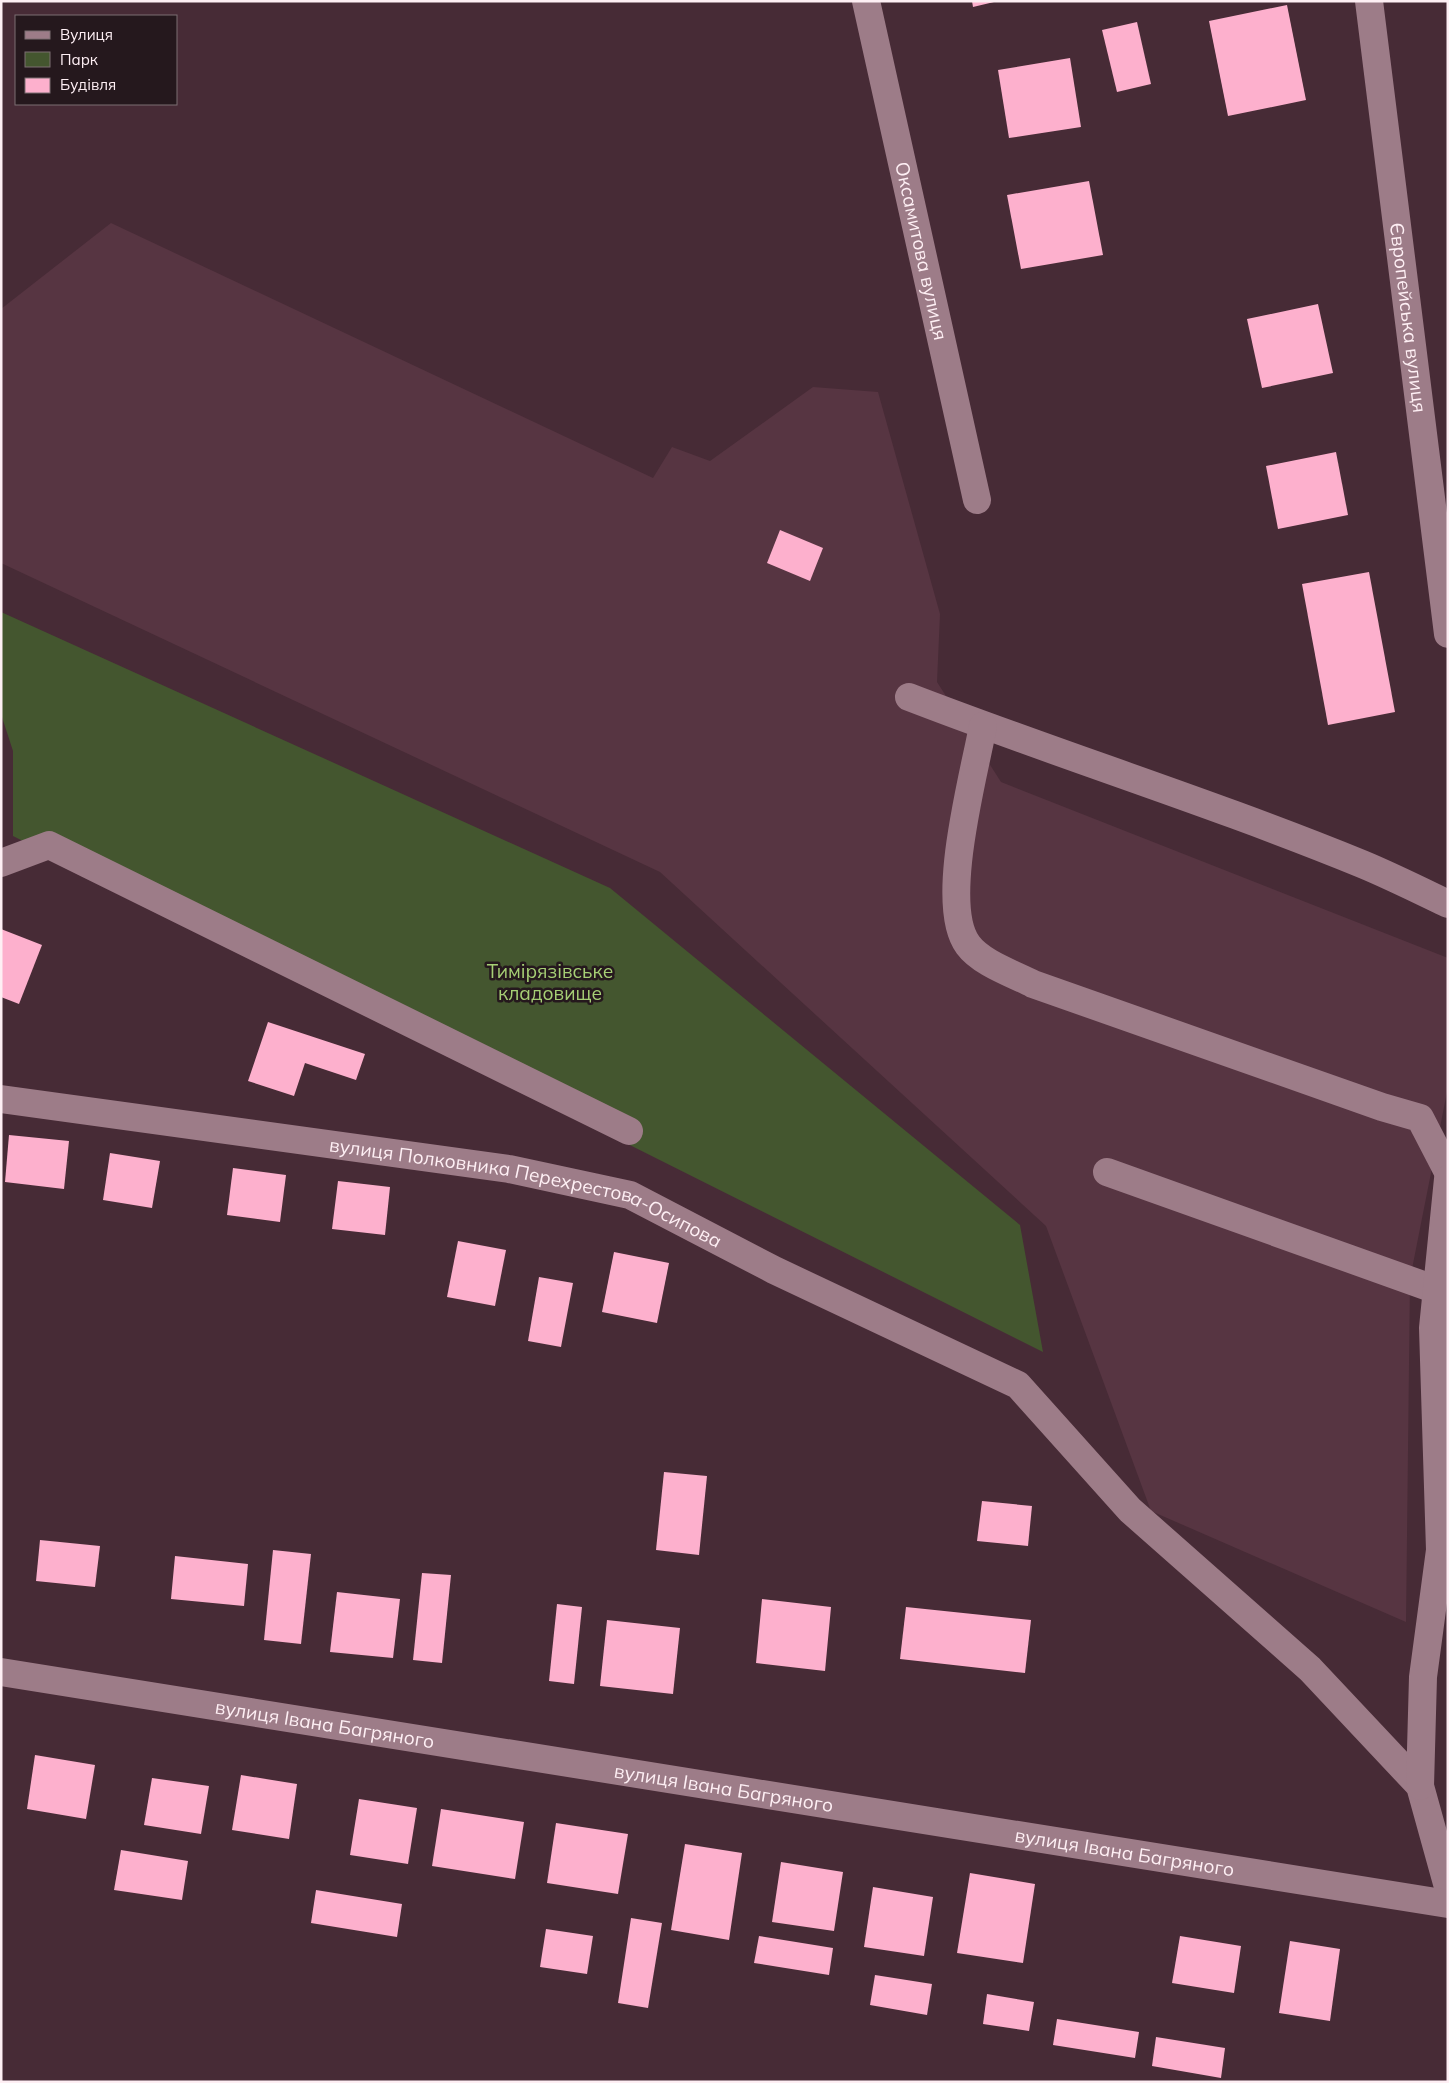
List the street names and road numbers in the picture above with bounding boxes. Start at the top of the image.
street label: Оксамитова вулиця [890,160,953,342]
street label: Європейська вулиця [1385,221,1432,414]
street label: вулиця Полковника Перехрестова-Осипова [328,1132,726,1253]
street label: вулиця Івана Багряного [213,1695,436,1753]
street label: вулиця Івана Багряного [612,1758,835,1817]
street label: вулиця Івана Багряного [1013,1823,1236,1882]

